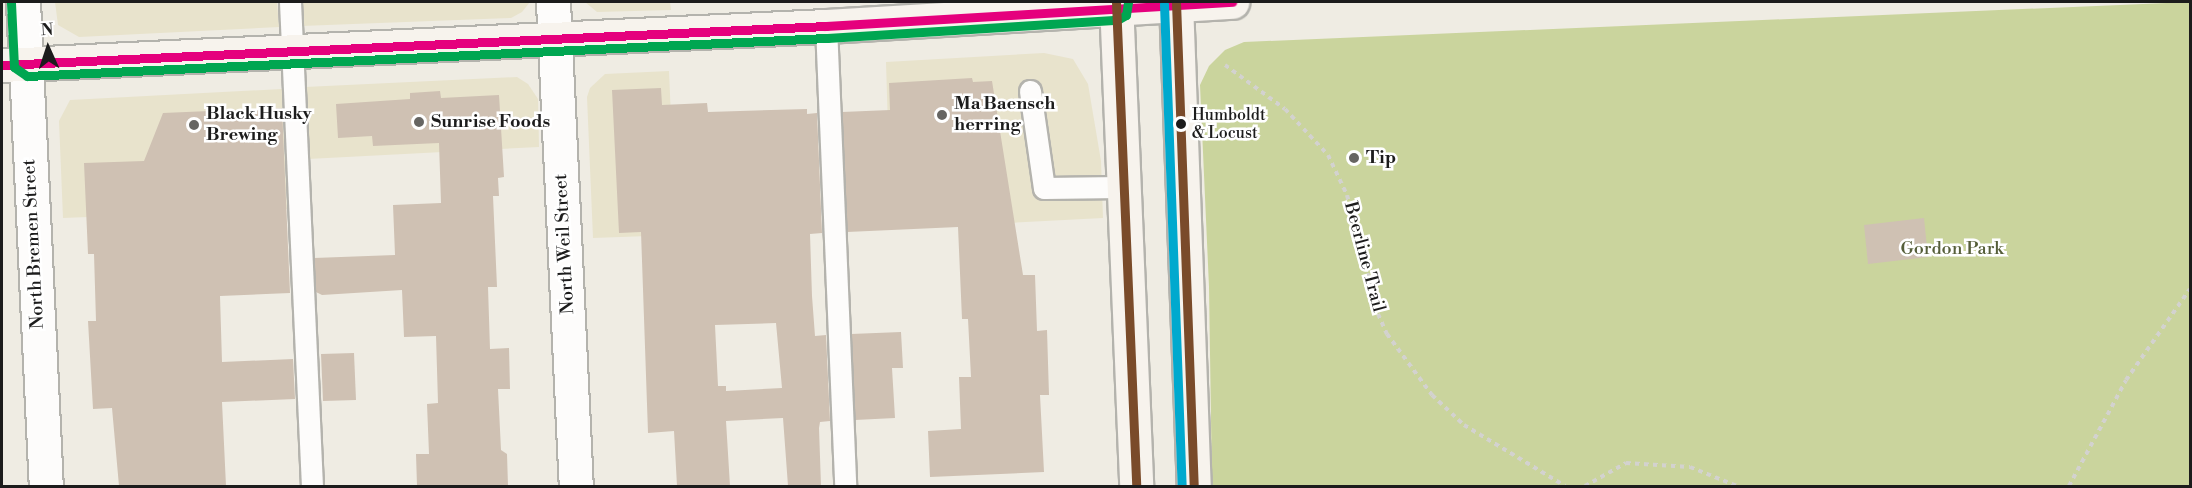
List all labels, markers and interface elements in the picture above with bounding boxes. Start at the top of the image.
north arrow [18,18,78,78]
text: N [40,20,54,40]
place label: Ma Baensch herring [954,94,1055,136]
place label: Black Husky Brewing [206,104,311,146]
place label: Humboldt & Locust [1192,105,1266,143]
marker: Ma Baensch herring [935,108,949,122]
place label: Sunrise Foods [431,111,550,133]
marker: Sunrise Foods [412,115,426,129]
marker: Black Husky Brewing [187,118,201,132]
marker: Humboldt & Locust [1175,118,1187,130]
place label: Tip [1366,147,1396,169]
marker: Tip [1347,151,1361,165]
street label: North Bremen Street [19,158,49,330]
street label: North Weil Street [551,173,579,315]
street label: Beerline Trail [1339,200,1389,314]
park label: Gordon Park [1900,238,2004,260]

